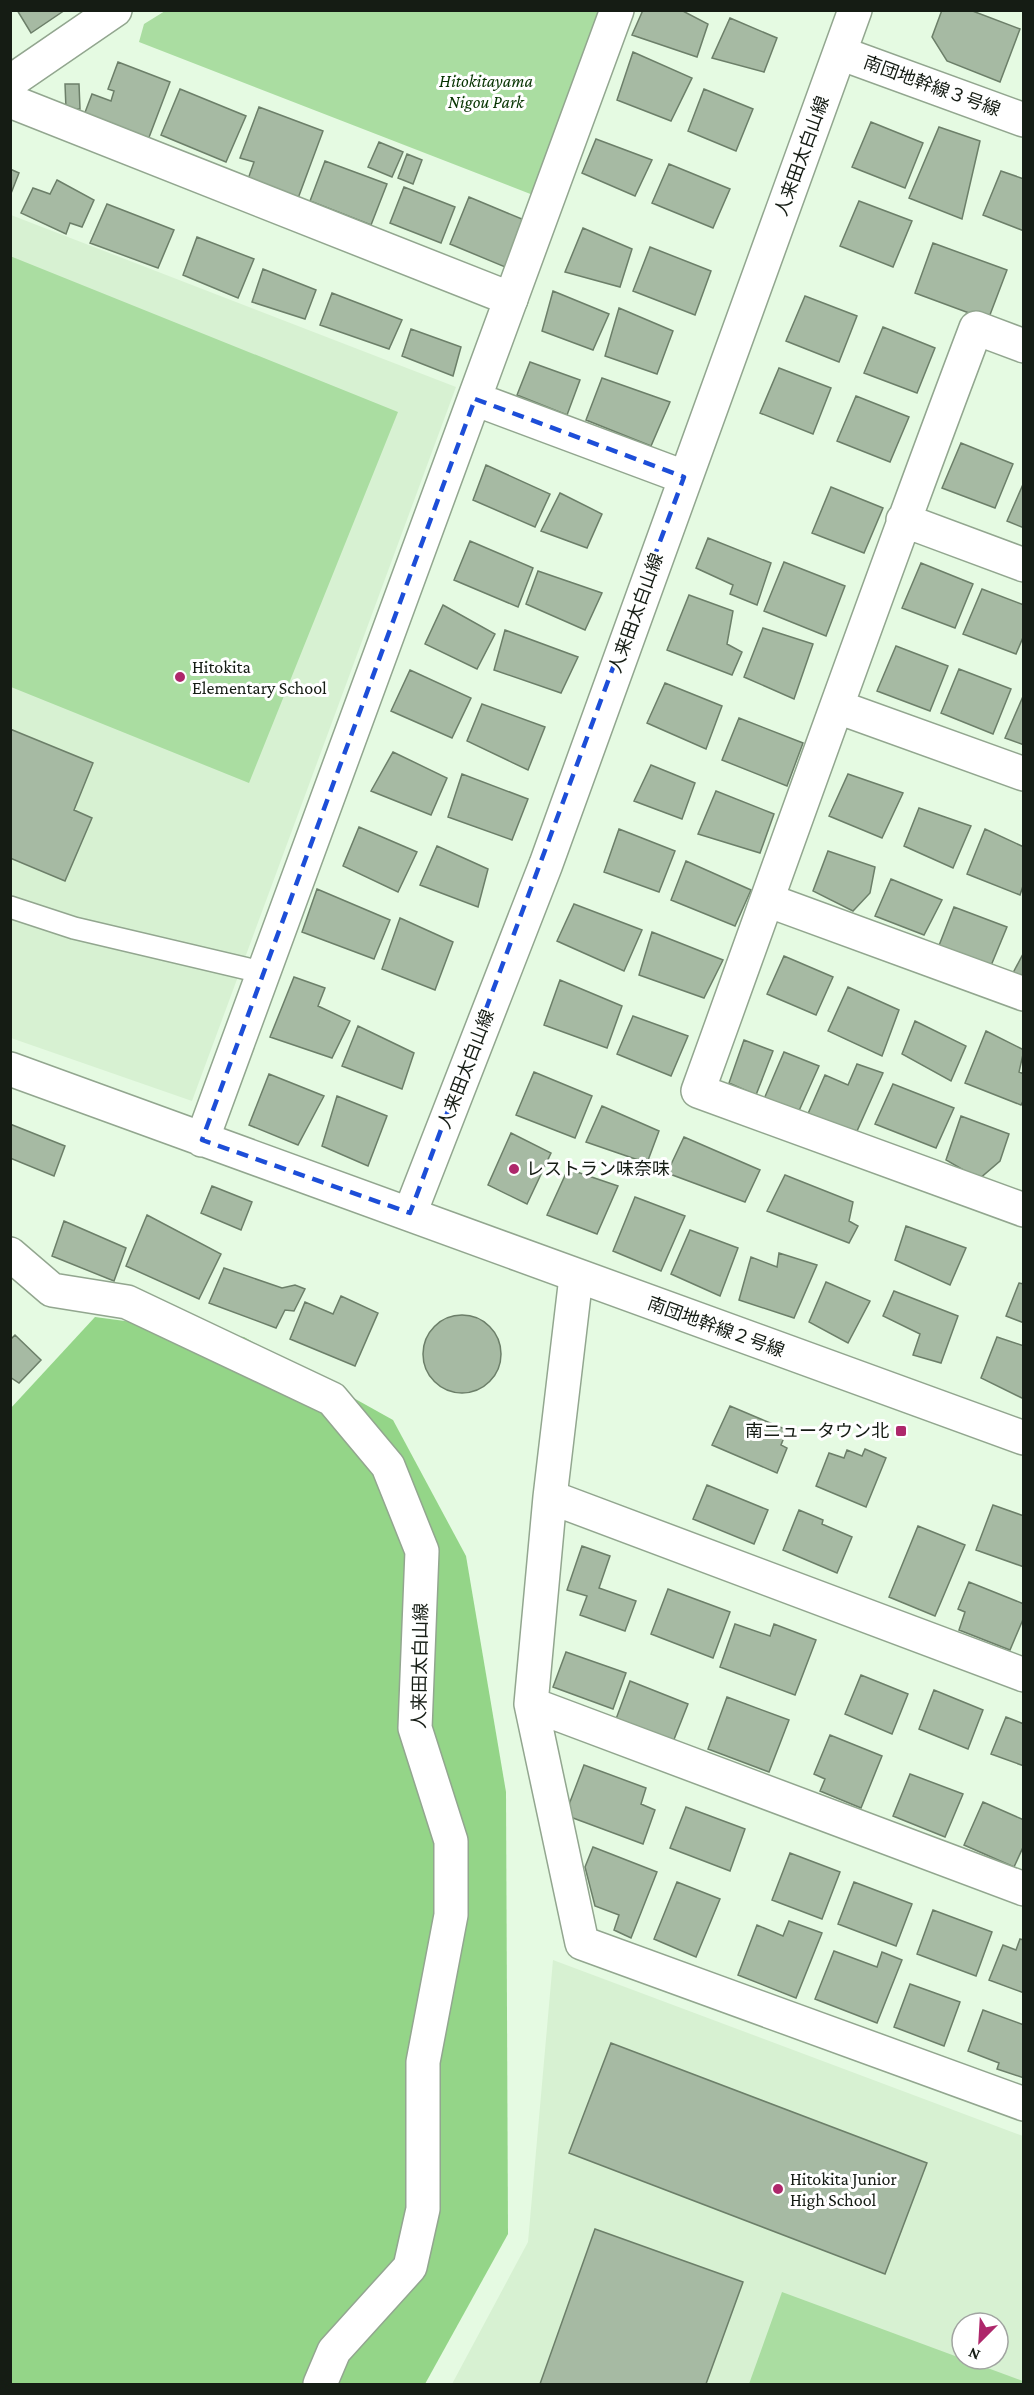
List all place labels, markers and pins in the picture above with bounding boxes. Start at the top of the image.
place label: Hitokita Elementary School [192,657,327,698]
marker: Hitokita Elementary School [173,670,187,684]
place label: レストラン味奈味 [526,1159,670,1179]
marker: レストラン味奈味 [507,1162,521,1176]
place label: 南ニュータウン北 [745,1421,889,1441]
marker: 南ニュータウン北 [894,1424,908,1438]
place label: Hitokita Junior High School [790,2169,897,2210]
marker: Hitokita Junior High School [771,2182,785,2196]

